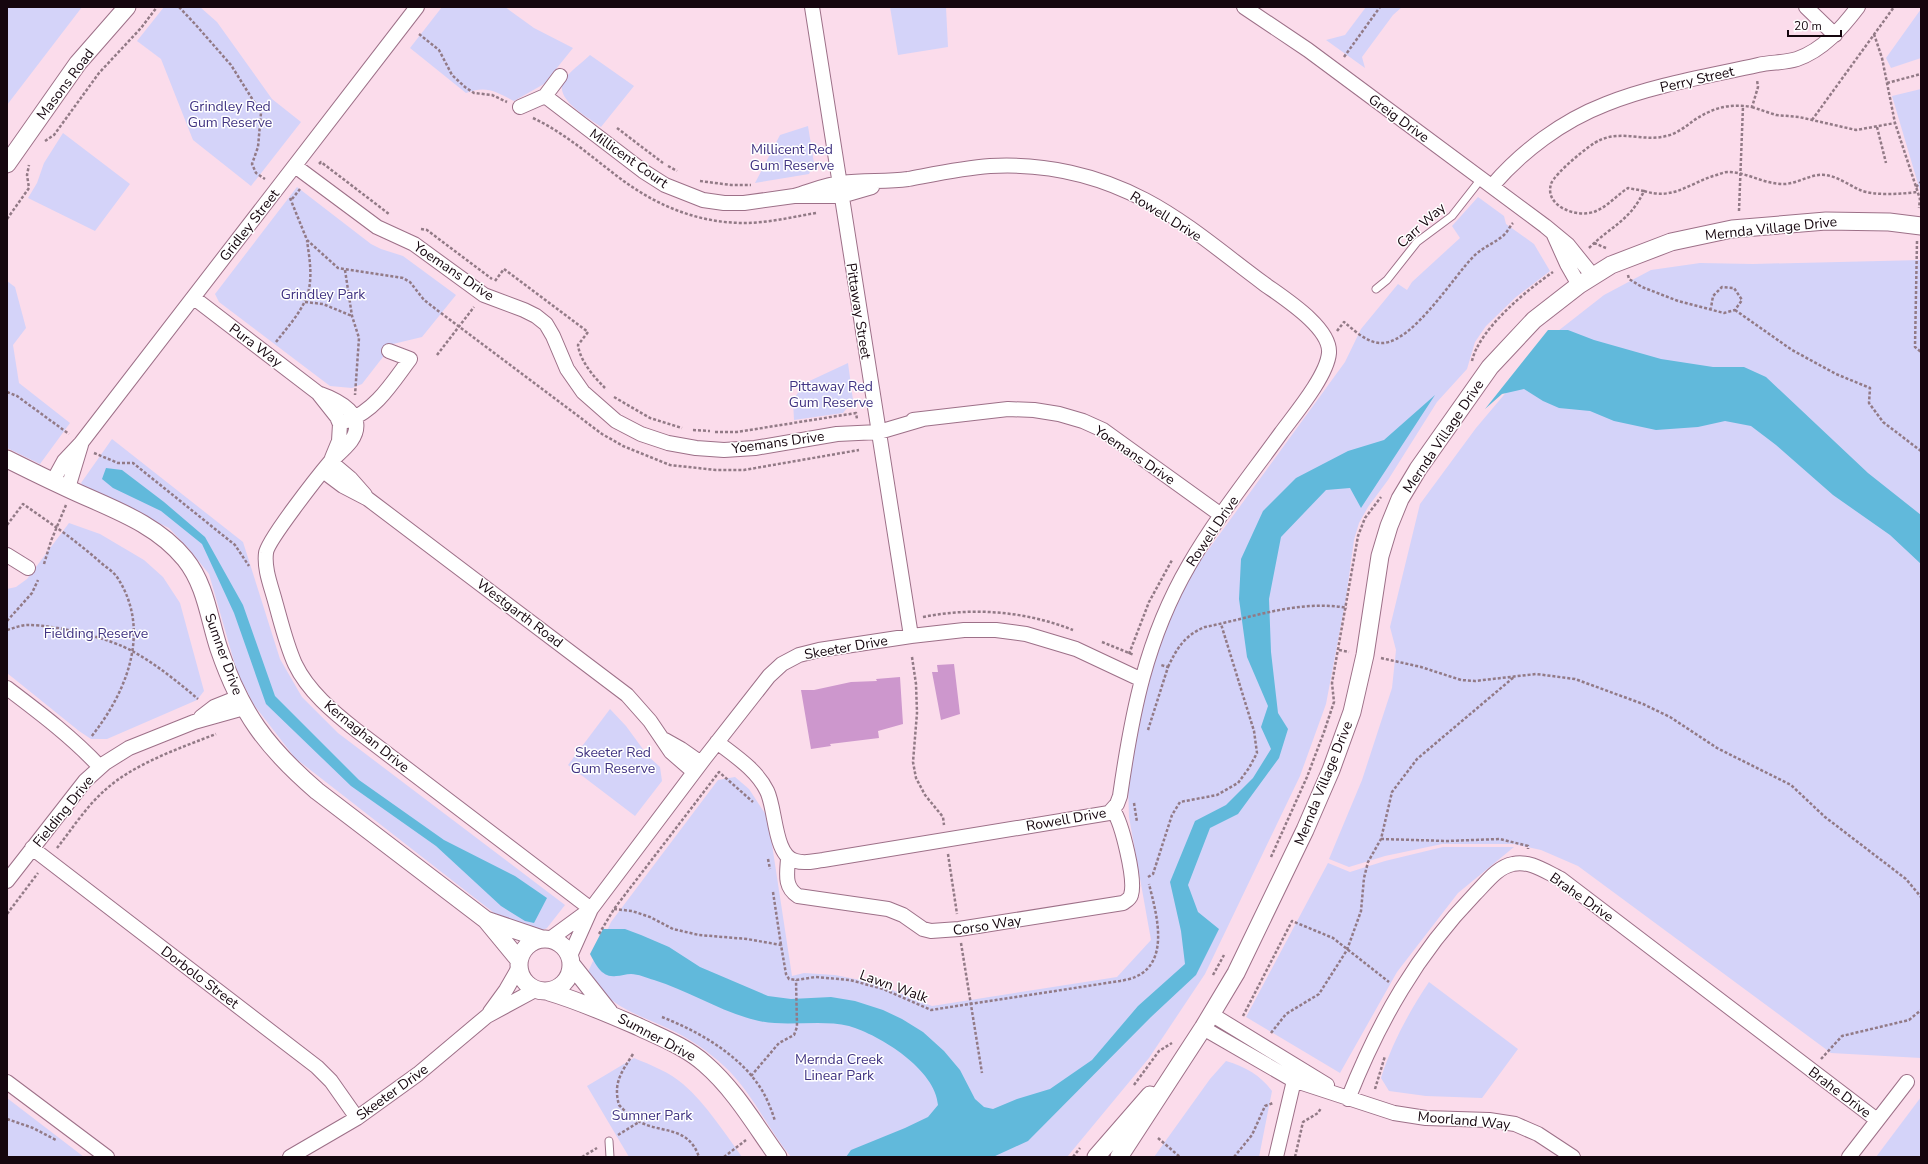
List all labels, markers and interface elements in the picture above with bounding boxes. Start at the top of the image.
scale bar [1788,12,1841,38]
text: 20 m [1794,18,1822,34]
street label: Masons Road [32,45,98,124]
street label: Perry Street [1658,62,1736,97]
street label: Greig Drive [1364,90,1433,147]
park label: Grindley Red Gum Reserve [188,97,272,132]
street label: Millicent Court [586,124,672,193]
park label: Millicent Red Gum Reserve [750,140,834,175]
street label: Gridley Street [215,185,284,265]
street label: Rowell Drive [1126,187,1205,246]
street label: Carr Way [1393,198,1450,252]
street label: Mernda Village Drive [1704,212,1838,245]
street label: Yoemans Drive [409,237,498,305]
street label: Pittaway Street [842,262,875,361]
park label: Grindley Park [281,285,366,304]
street label: Pura Way [225,319,287,372]
street label: Mernda Village Drive [1398,376,1488,497]
park label: Pittaway Red Gum Reserve [789,377,873,412]
street label: Yoemans Drive [1090,421,1179,489]
street label: Yoemans Drive [730,427,826,459]
street label: Rowell Drive [1182,492,1243,570]
street label: Westgarth Road [473,575,567,652]
street label: Sumner Drive [200,611,247,698]
park label: Fielding Reserve [44,624,148,643]
street label: Skeeter Drive [803,631,889,664]
street label: Kernaghan Drive [320,696,413,777]
street label: Mernda Village Drive [1290,718,1357,848]
park label: Skeeter Red Gum Reserve [571,743,655,778]
street label: Fielding Drive [29,772,98,851]
street label: Rowell Drive [1024,803,1108,836]
street label: Brahe Drive [1546,868,1617,926]
street label: Corso Way [952,911,1023,940]
street label: Dorbolo Street [157,942,243,1013]
street label: Lawn Walk [857,965,932,1008]
street label: Sumner Drive [614,1009,699,1066]
park label: Mernda Creek Linear Park [795,1050,884,1085]
street label: Skeeter Drive [353,1060,432,1125]
street label: Brahe Drive [1804,1063,1875,1122]
park label: Sumner Park [612,1106,693,1125]
street label: Moorland Way [1417,1107,1512,1134]

